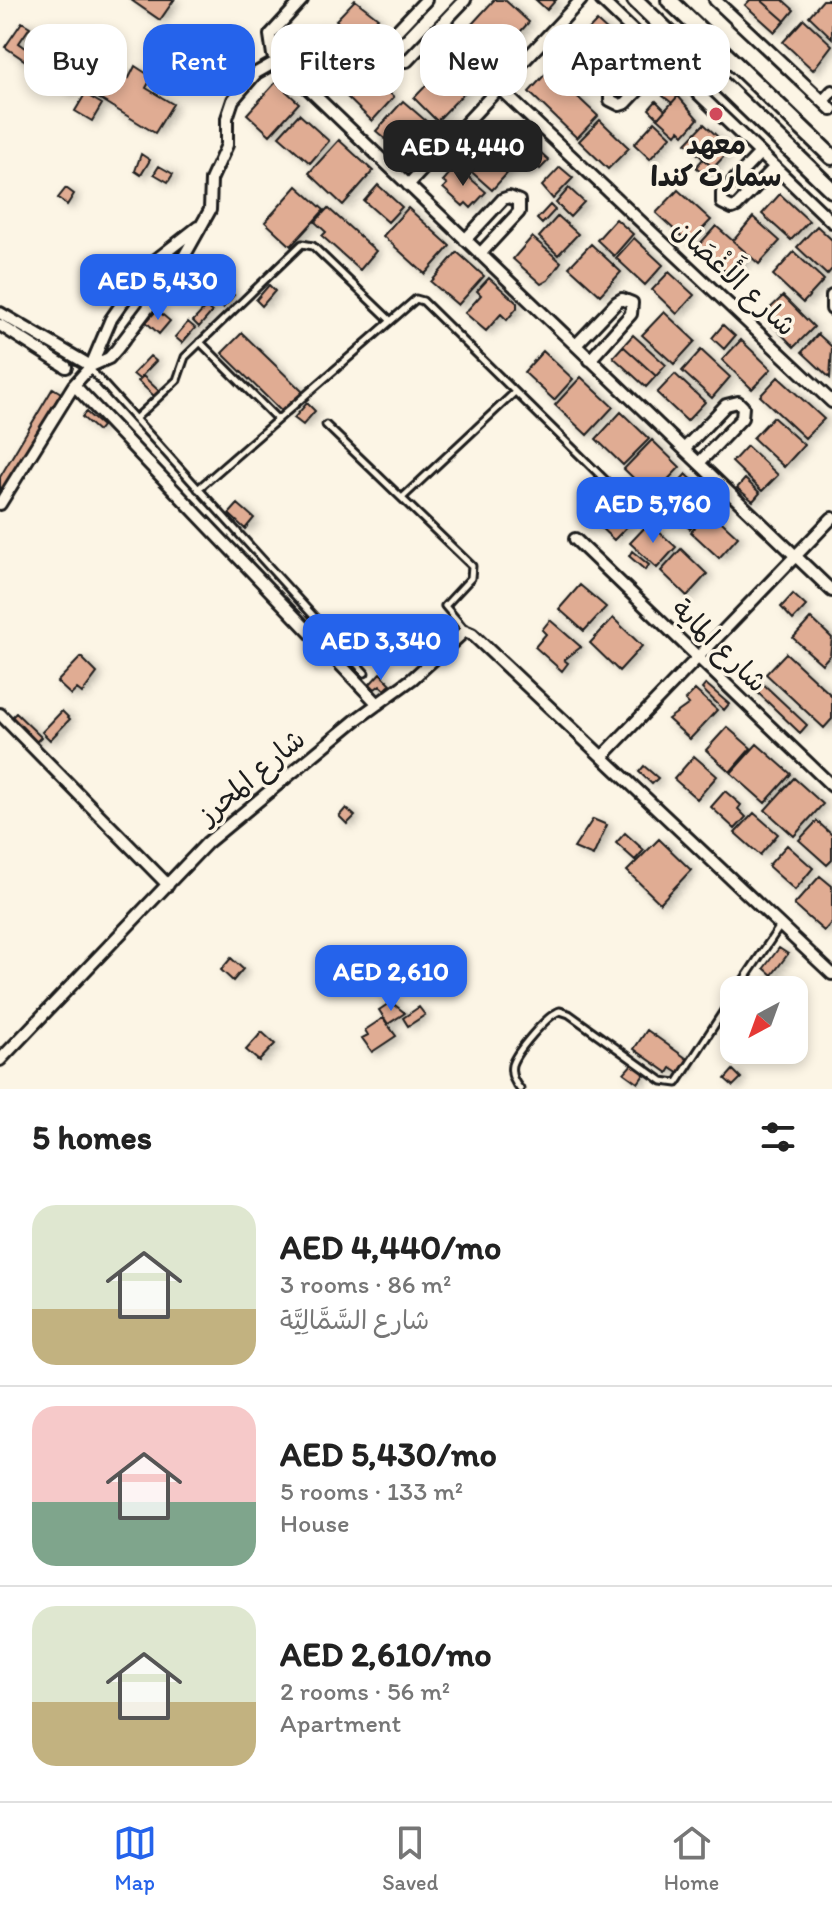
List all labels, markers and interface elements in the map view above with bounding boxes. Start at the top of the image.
chip: Buy [24,24,127,96]
chip: Rent [143,24,255,96]
chip: Filters [271,24,404,96]
chip: New [420,24,527,96]
chip: Apartment [543,24,730,96]
marker: معهد سمارت كندا [707,105,725,123]
pin: AED 4,440 [371,120,555,188]
place label: معهد سمارت كندا [651,127,781,193]
text: AED 4,440 [401,130,525,162]
street label: شارع الأَغْصَان [664,206,808,345]
pin: AED 5,430 [66,254,250,322]
text: AED 5,430 [98,264,218,296]
pin: AED 5,760 [561,477,745,545]
text: AED 5,760 [595,487,711,519]
street label: شارع الماية [663,591,775,701]
pin: AED 3,340 [289,614,473,682]
text: AED 3,340 [321,624,441,656]
street label: شارع المحرز [189,721,313,834]
pin: AED 2,610 [299,945,483,1013]
text: AED 2,610 [333,955,449,987]
north arrow [720,976,808,1064]
map controls [720,976,808,1064]
icon: filters [756,1115,800,1159]
text: 5 homes [32,1117,152,1158]
text: AED 4,440/mo [280,1227,501,1268]
icon: home [96,1237,192,1333]
text: 3 rooms · 86 m² [280,1268,451,1300]
text: شارع السَّمَّالِيَّة [280,1304,429,1336]
text: AED 5,430/mo [280,1434,497,1475]
icon: home [96,1438,192,1534]
text: 5 rooms · 133 m² [280,1475,463,1507]
text: House [280,1507,350,1539]
text: AED 2,610/mo [280,1634,492,1675]
icon: home [96,1638,192,1734]
text: 2 rooms · 56 m² [280,1675,450,1707]
text: Apartment [280,1707,401,1739]
tab: Map [113,1821,157,1896]
tab: Saved [382,1821,438,1896]
tab: Home [664,1821,719,1896]

